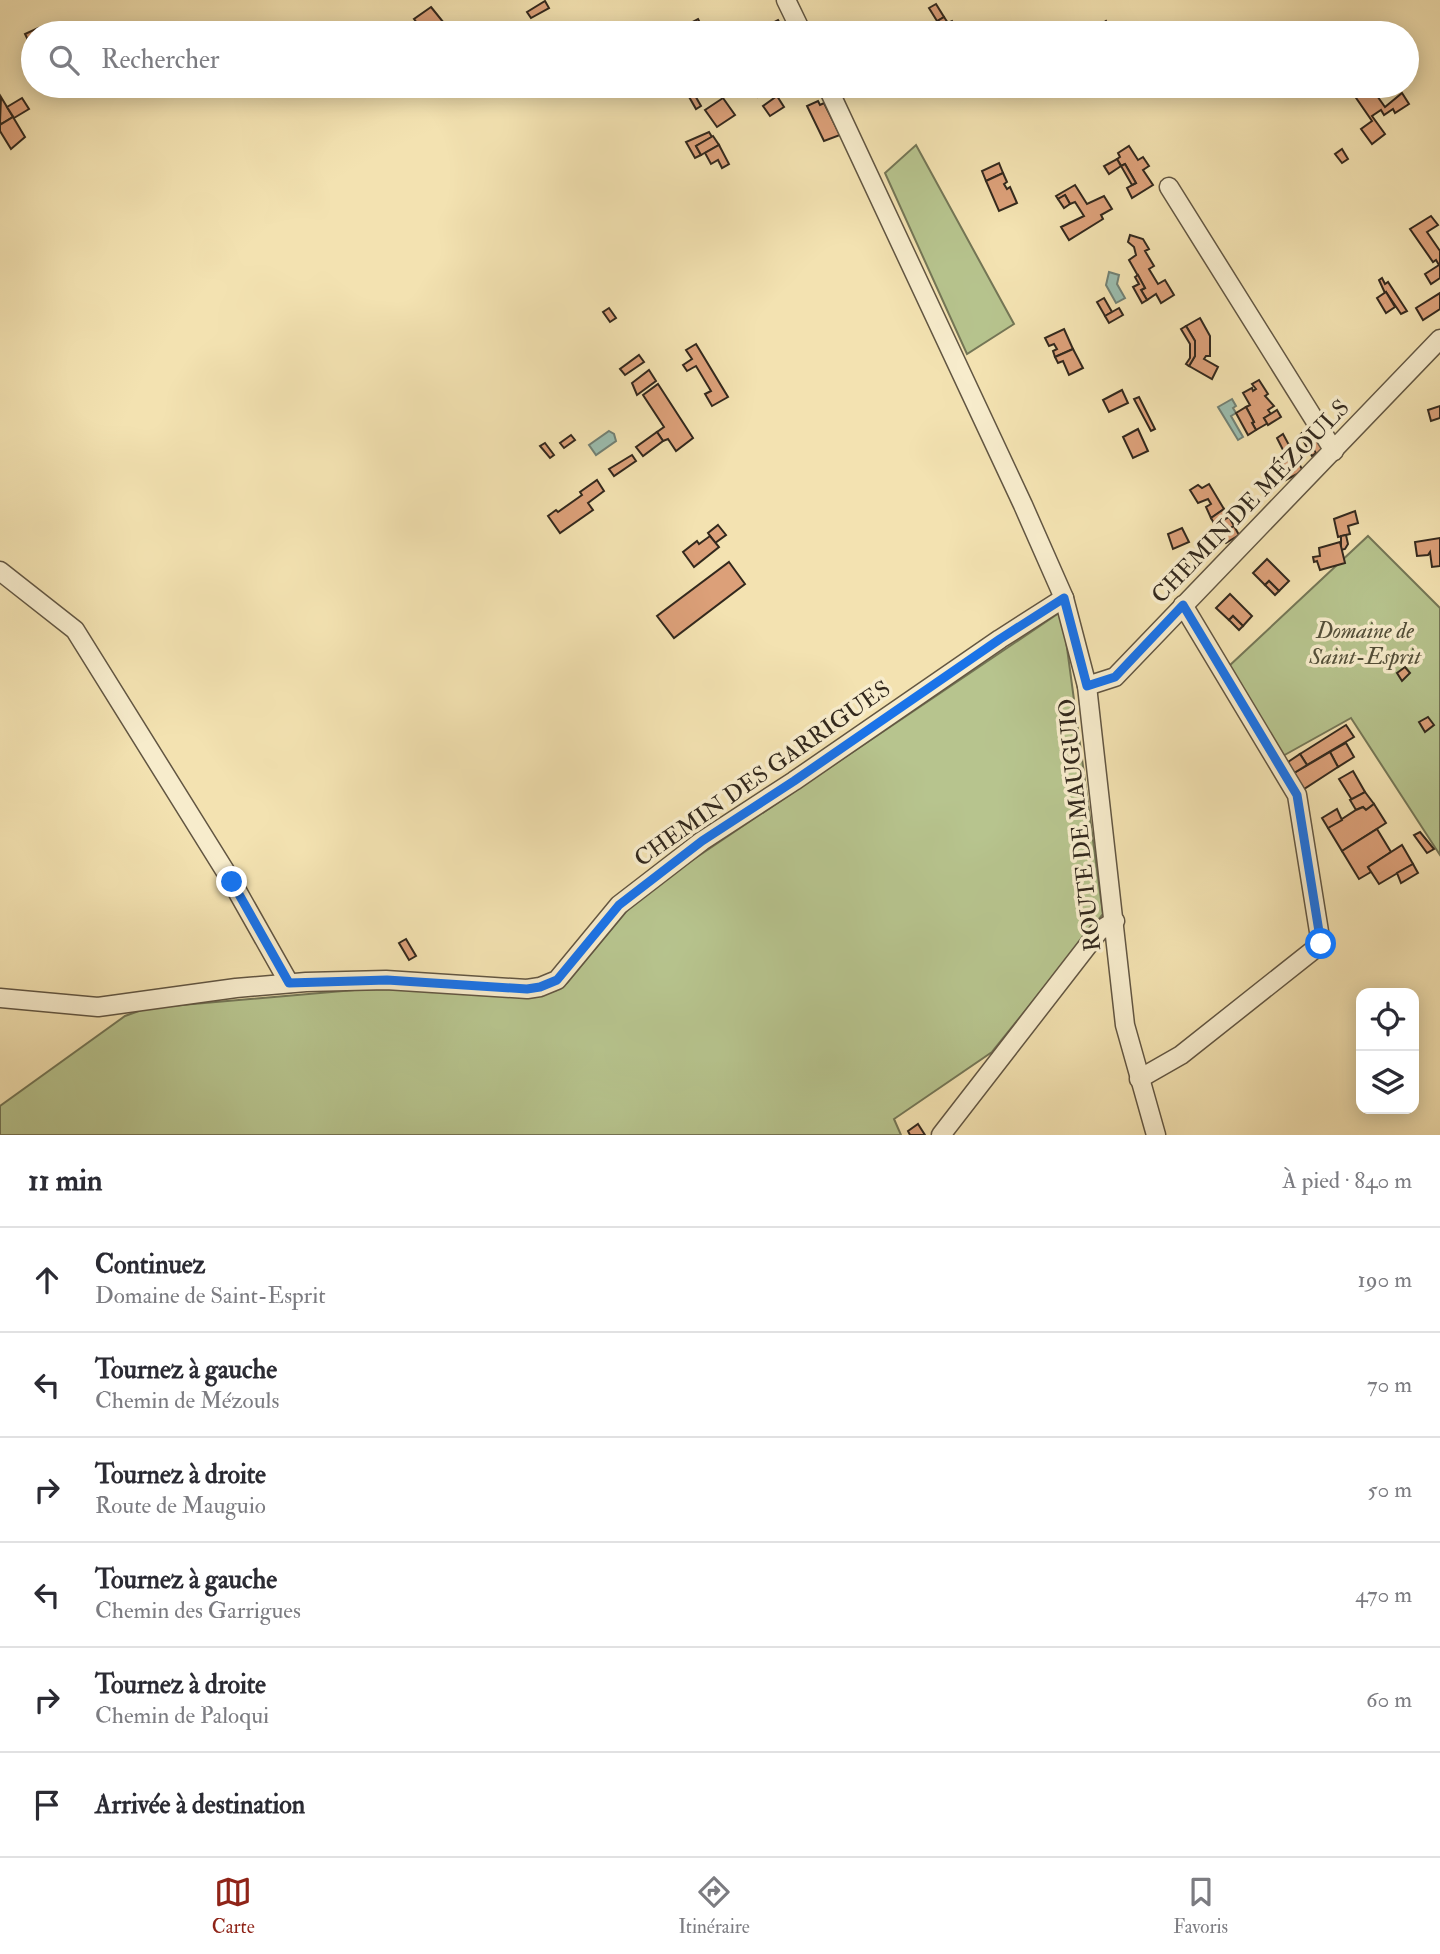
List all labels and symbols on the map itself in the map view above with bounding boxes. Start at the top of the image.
street label: CHEMIN DE MÉZOULS [1145,393,1355,609]
park label: Domaine de Saint-Esprit [1308,616,1422,671]
street label: CHEMIN DES GARRIGUES [629,674,896,873]
street label: ROUTE DE MAUGUIO [1052,697,1107,953]
route end [216,866,247,897]
route start [1305,928,1336,959]

